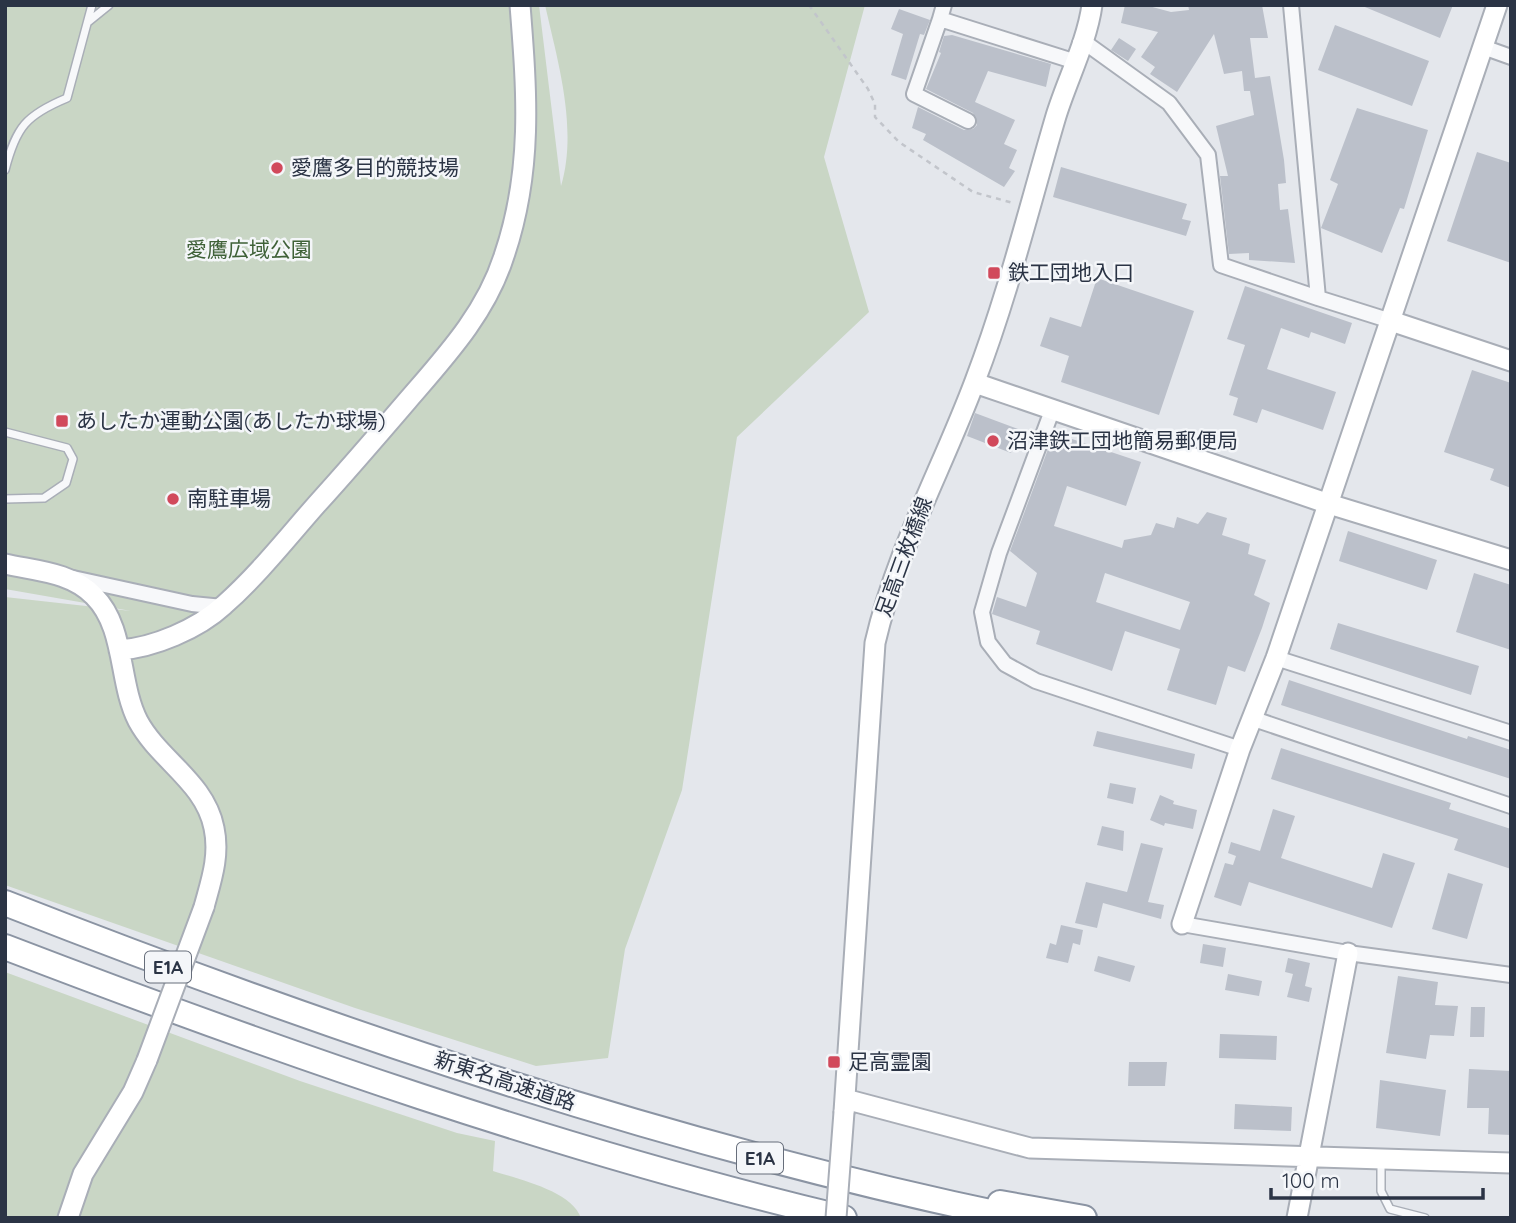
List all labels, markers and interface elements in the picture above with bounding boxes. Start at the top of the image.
place label: 愛鷹多目的競技場 [291,154,459,180]
marker: 愛鷹多目的競技場 [269,160,285,176]
park label: 愛鷹広域公園 [186,236,312,262]
place label: 鉄工団地入口 [1008,259,1134,285]
marker: 鉄工団地入口 [986,265,1002,281]
place label: あしたか運動公園(あしたか球場) [76,407,386,433]
marker: あしたか運動公園(あしたか球場) [54,413,70,429]
place label: 沼津鉄工団地簡易郵便局 [1007,427,1238,453]
marker: 沼津鉄工団地簡易郵便局 [985,433,1001,449]
place label: 南駐車場 [187,485,271,511]
marker: 南駐車場 [165,491,181,507]
street label: 足高三枚橋線 [869,493,937,620]
road number: E1A [145,951,191,982]
street label: 新東名高速道路 [431,1045,579,1115]
place label: 足高霊園 [848,1048,932,1074]
marker: 足高霊園 [826,1054,842,1070]
road number: E1A [737,1142,783,1174]
scale bar [1271,1156,1483,1200]
text: 100 m [1282,1167,1340,1193]

